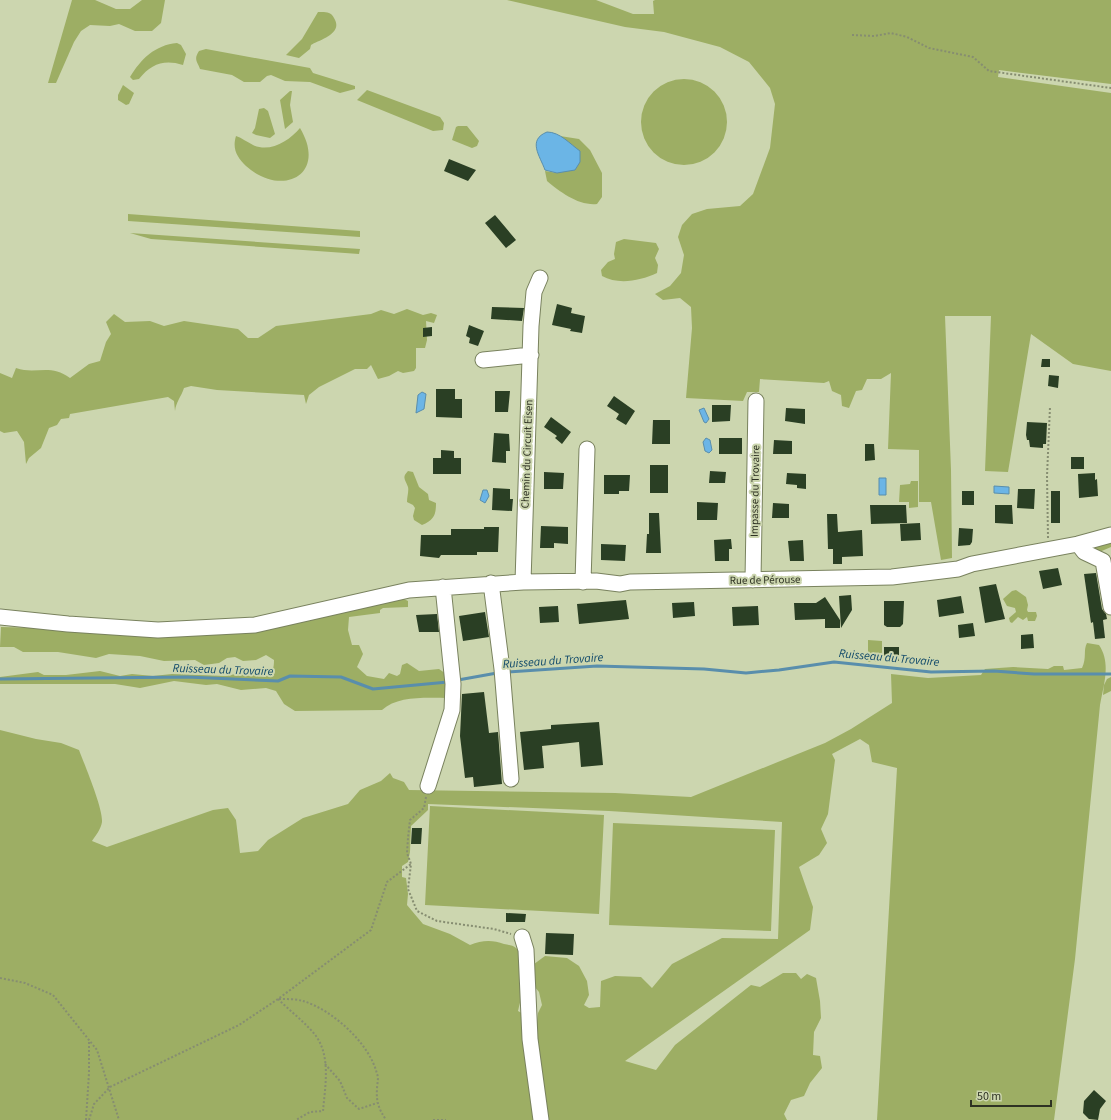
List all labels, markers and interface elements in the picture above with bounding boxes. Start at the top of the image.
street label: Chemin du Circuit Eisen [518,399,536,509]
street label: Impasse du Trovaire [747,444,763,537]
street label: Rue de Pérouse [729,572,801,588]
water label: Ruisseau du Trovaire [838,645,940,671]
water label: Ruisseau du Trovaire [502,649,604,673]
water label: Ruisseau du Trovaire [172,660,274,680]
scale bar [971,1082,1051,1108]
text: 50 m [977,1088,1001,1105]

